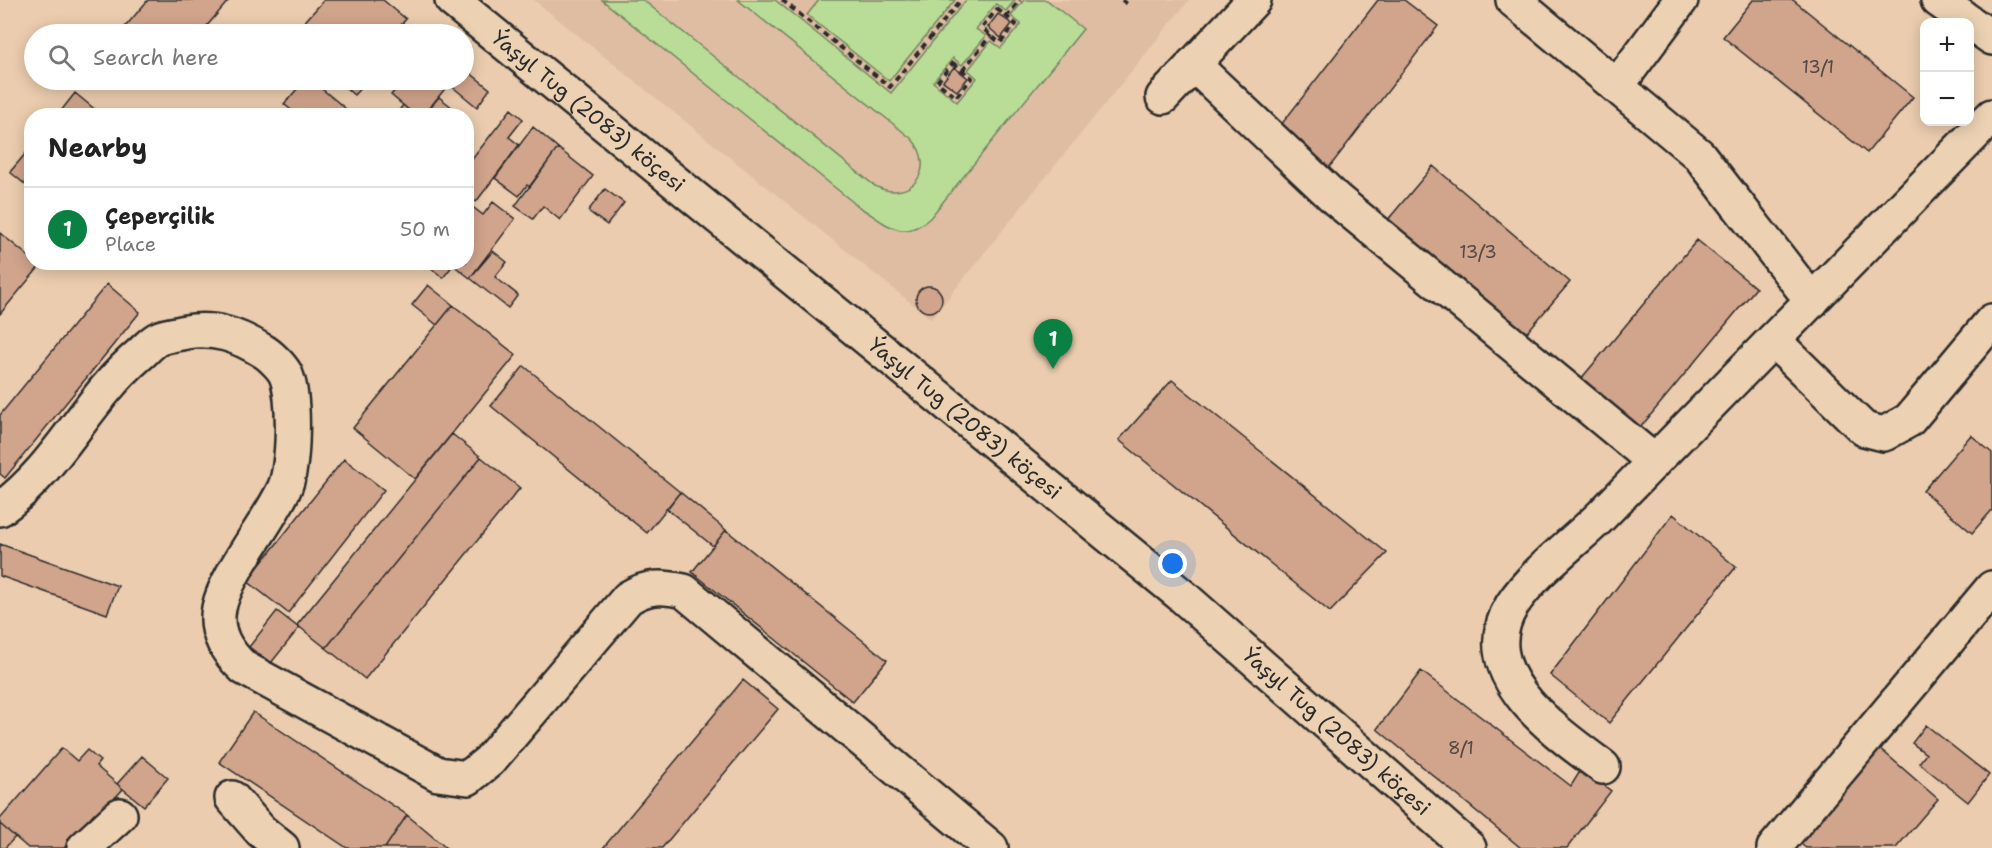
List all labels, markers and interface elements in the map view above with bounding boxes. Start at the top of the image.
map controls [1920,18,1974,126]
button: + [1920,18,1974,72]
street label: Ýaşyl Tug (2083) köçesi [486,23,691,198]
search box [24,24,474,90]
icon: search [45,41,78,74]
text: Search here [93,43,219,72]
house number: 13/1 [1802,55,1834,79]
button: − [1920,72,1974,126]
text: Nearby [48,130,147,165]
text: Çeperçilik [105,202,215,231]
text: 1 [63,216,72,242]
text: 50 m [400,216,450,242]
text: Place [105,231,156,257]
house number: 13/3 [1459,240,1497,264]
pin: 1 [1034,320,1072,369]
street label: Ýaşyl Tug (2083) köçesi [862,331,1067,506]
your location [1158,549,1187,578]
street label: Ýaşyl Tug (2083) köçesi [1237,641,1437,822]
house number: 8/1 [1448,736,1474,760]

